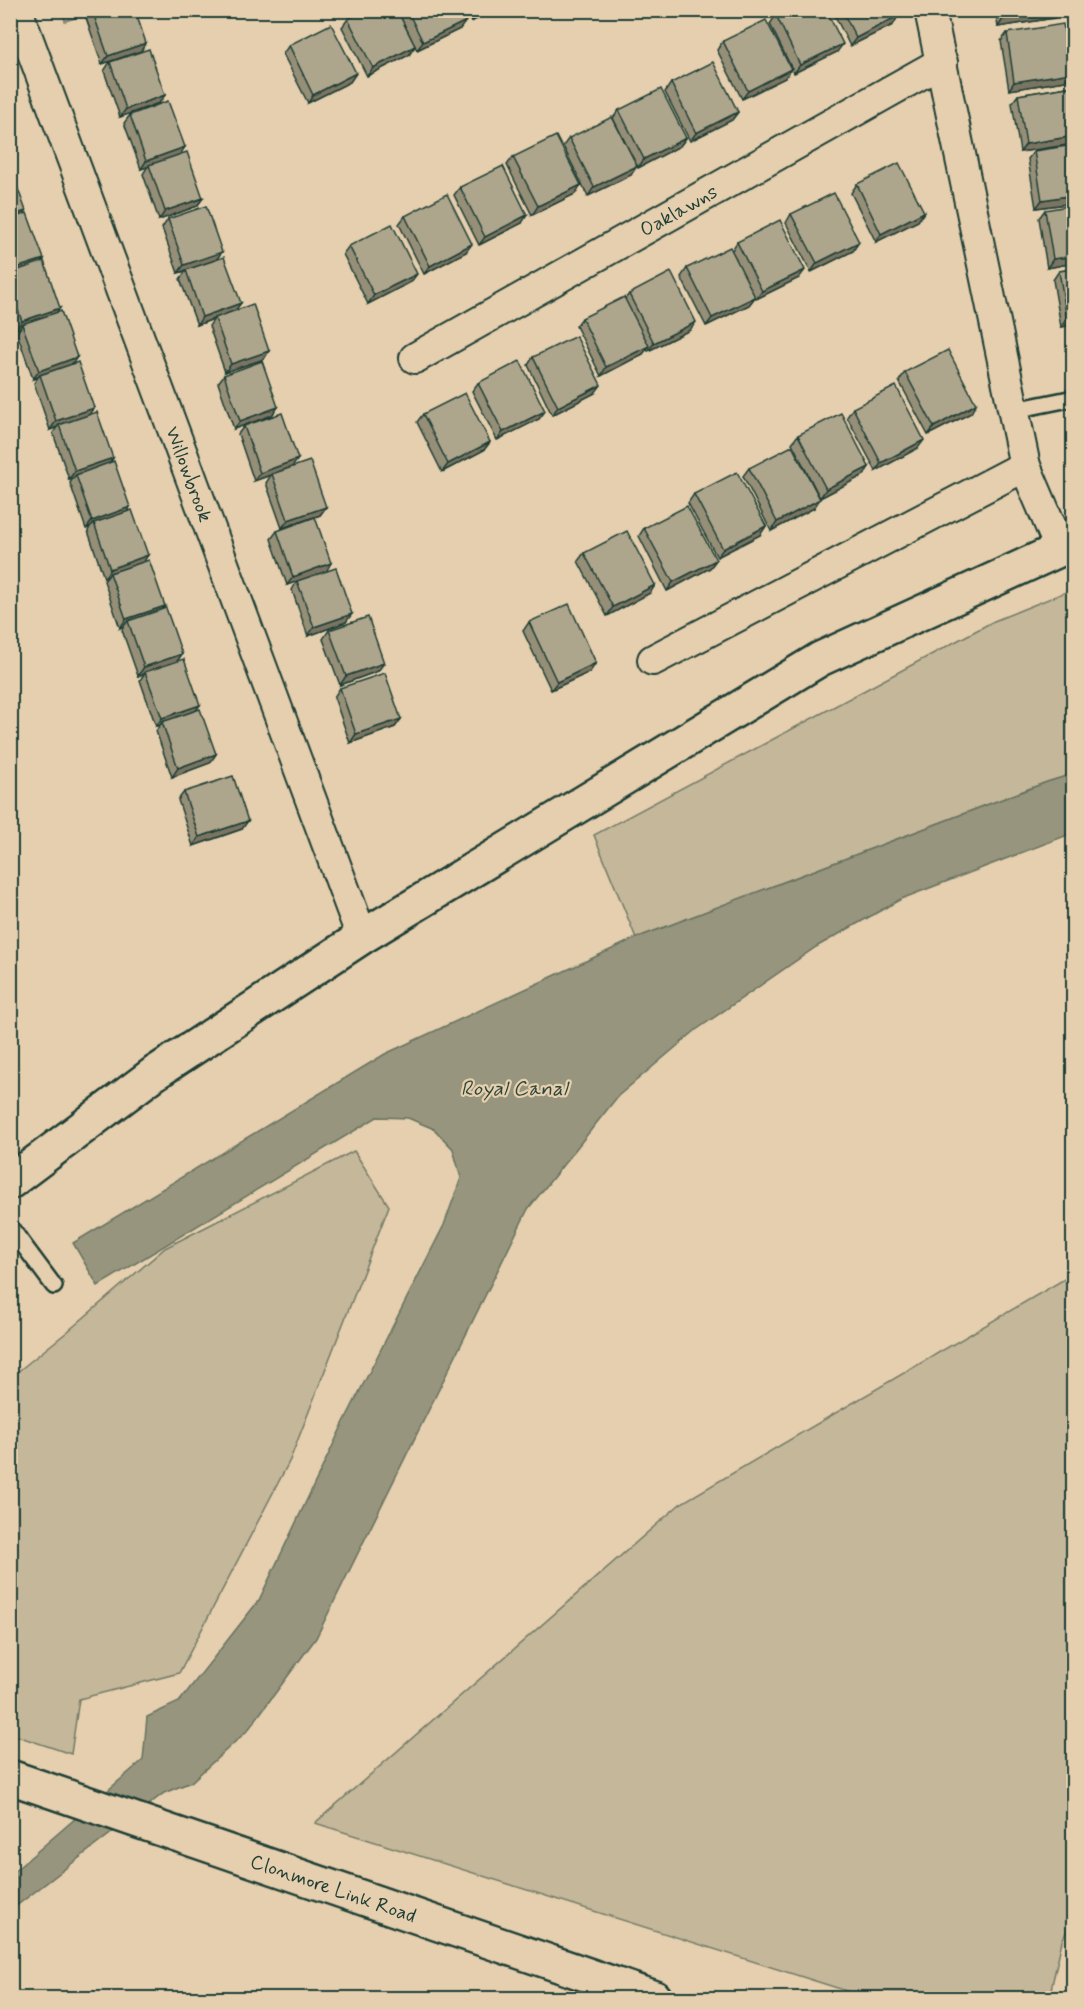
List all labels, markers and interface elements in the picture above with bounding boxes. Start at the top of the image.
street label: Oaklawns [635,179,723,244]
street label: Willowbrook [158,423,218,526]
water label: Royal Canal [461,1075,570,1103]
street label: Clonmore Link Road [246,1848,420,1930]

